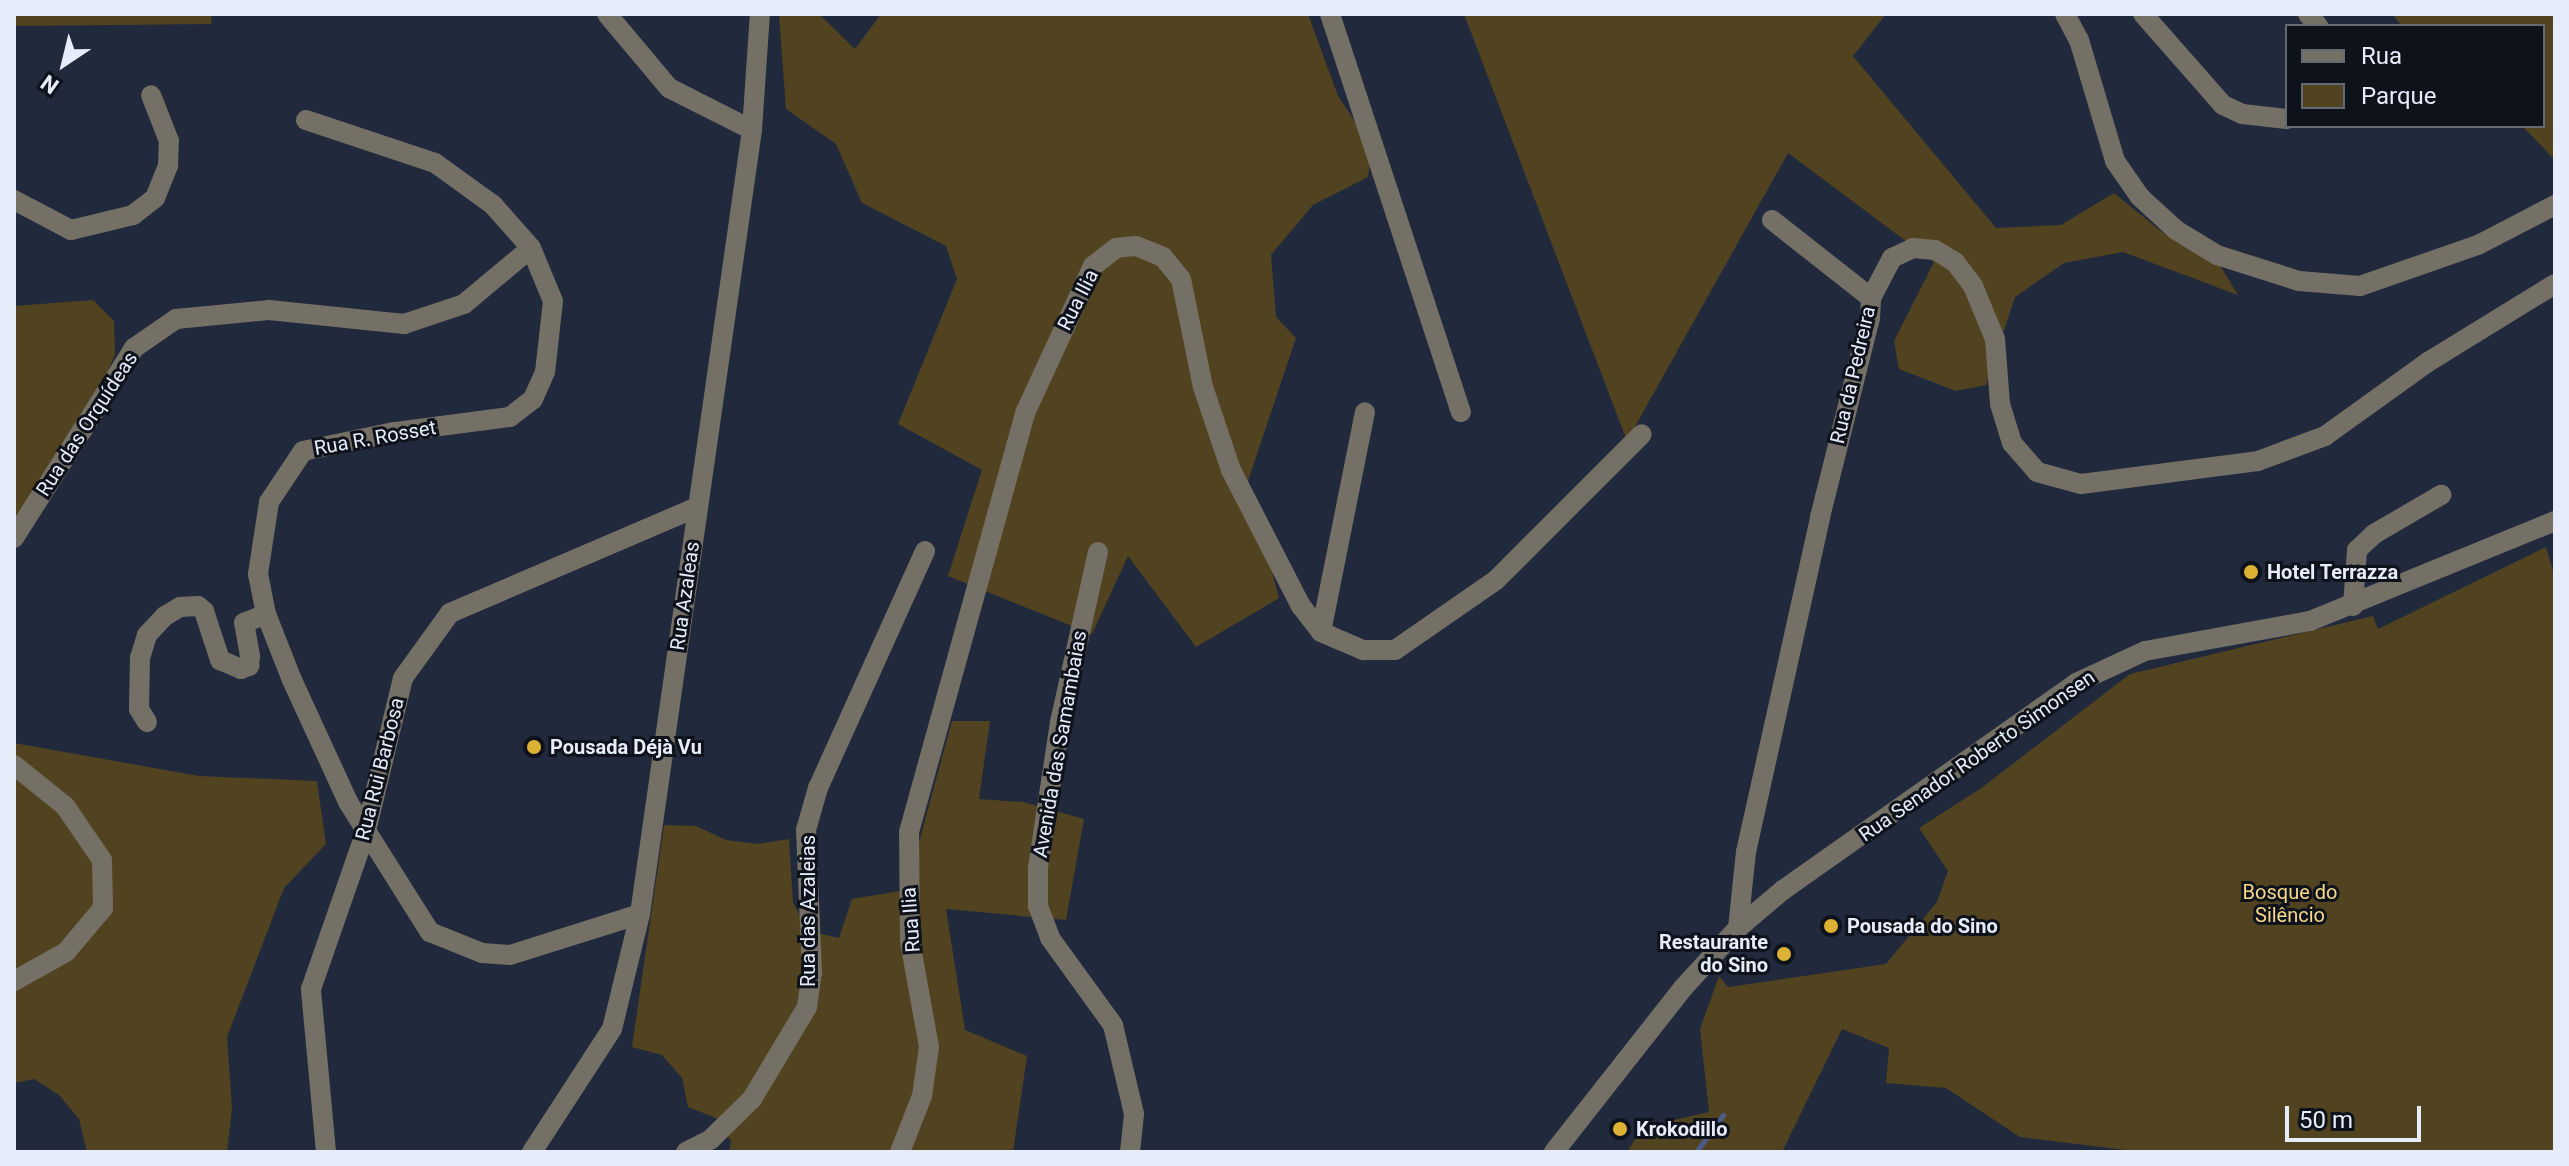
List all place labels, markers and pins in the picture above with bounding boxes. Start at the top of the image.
place label: Hotel Terrazza [2267,560,2399,584]
marker: Hotel Terrazza [2242,563,2260,581]
place label: Pousada Déjà Vu [550,735,702,759]
marker: Pousada Déjà Vu [525,738,543,756]
place label: Pousada do Sino [1847,914,1998,938]
marker: Pousada do Sino [1822,917,1840,935]
place label: Restaurante do Sino [1659,930,1768,977]
marker: Restaurante do Sino [1775,945,1793,963]
place label: Krokodillo [1636,1117,1727,1141]
marker: Krokodillo [1611,1120,1629,1138]

